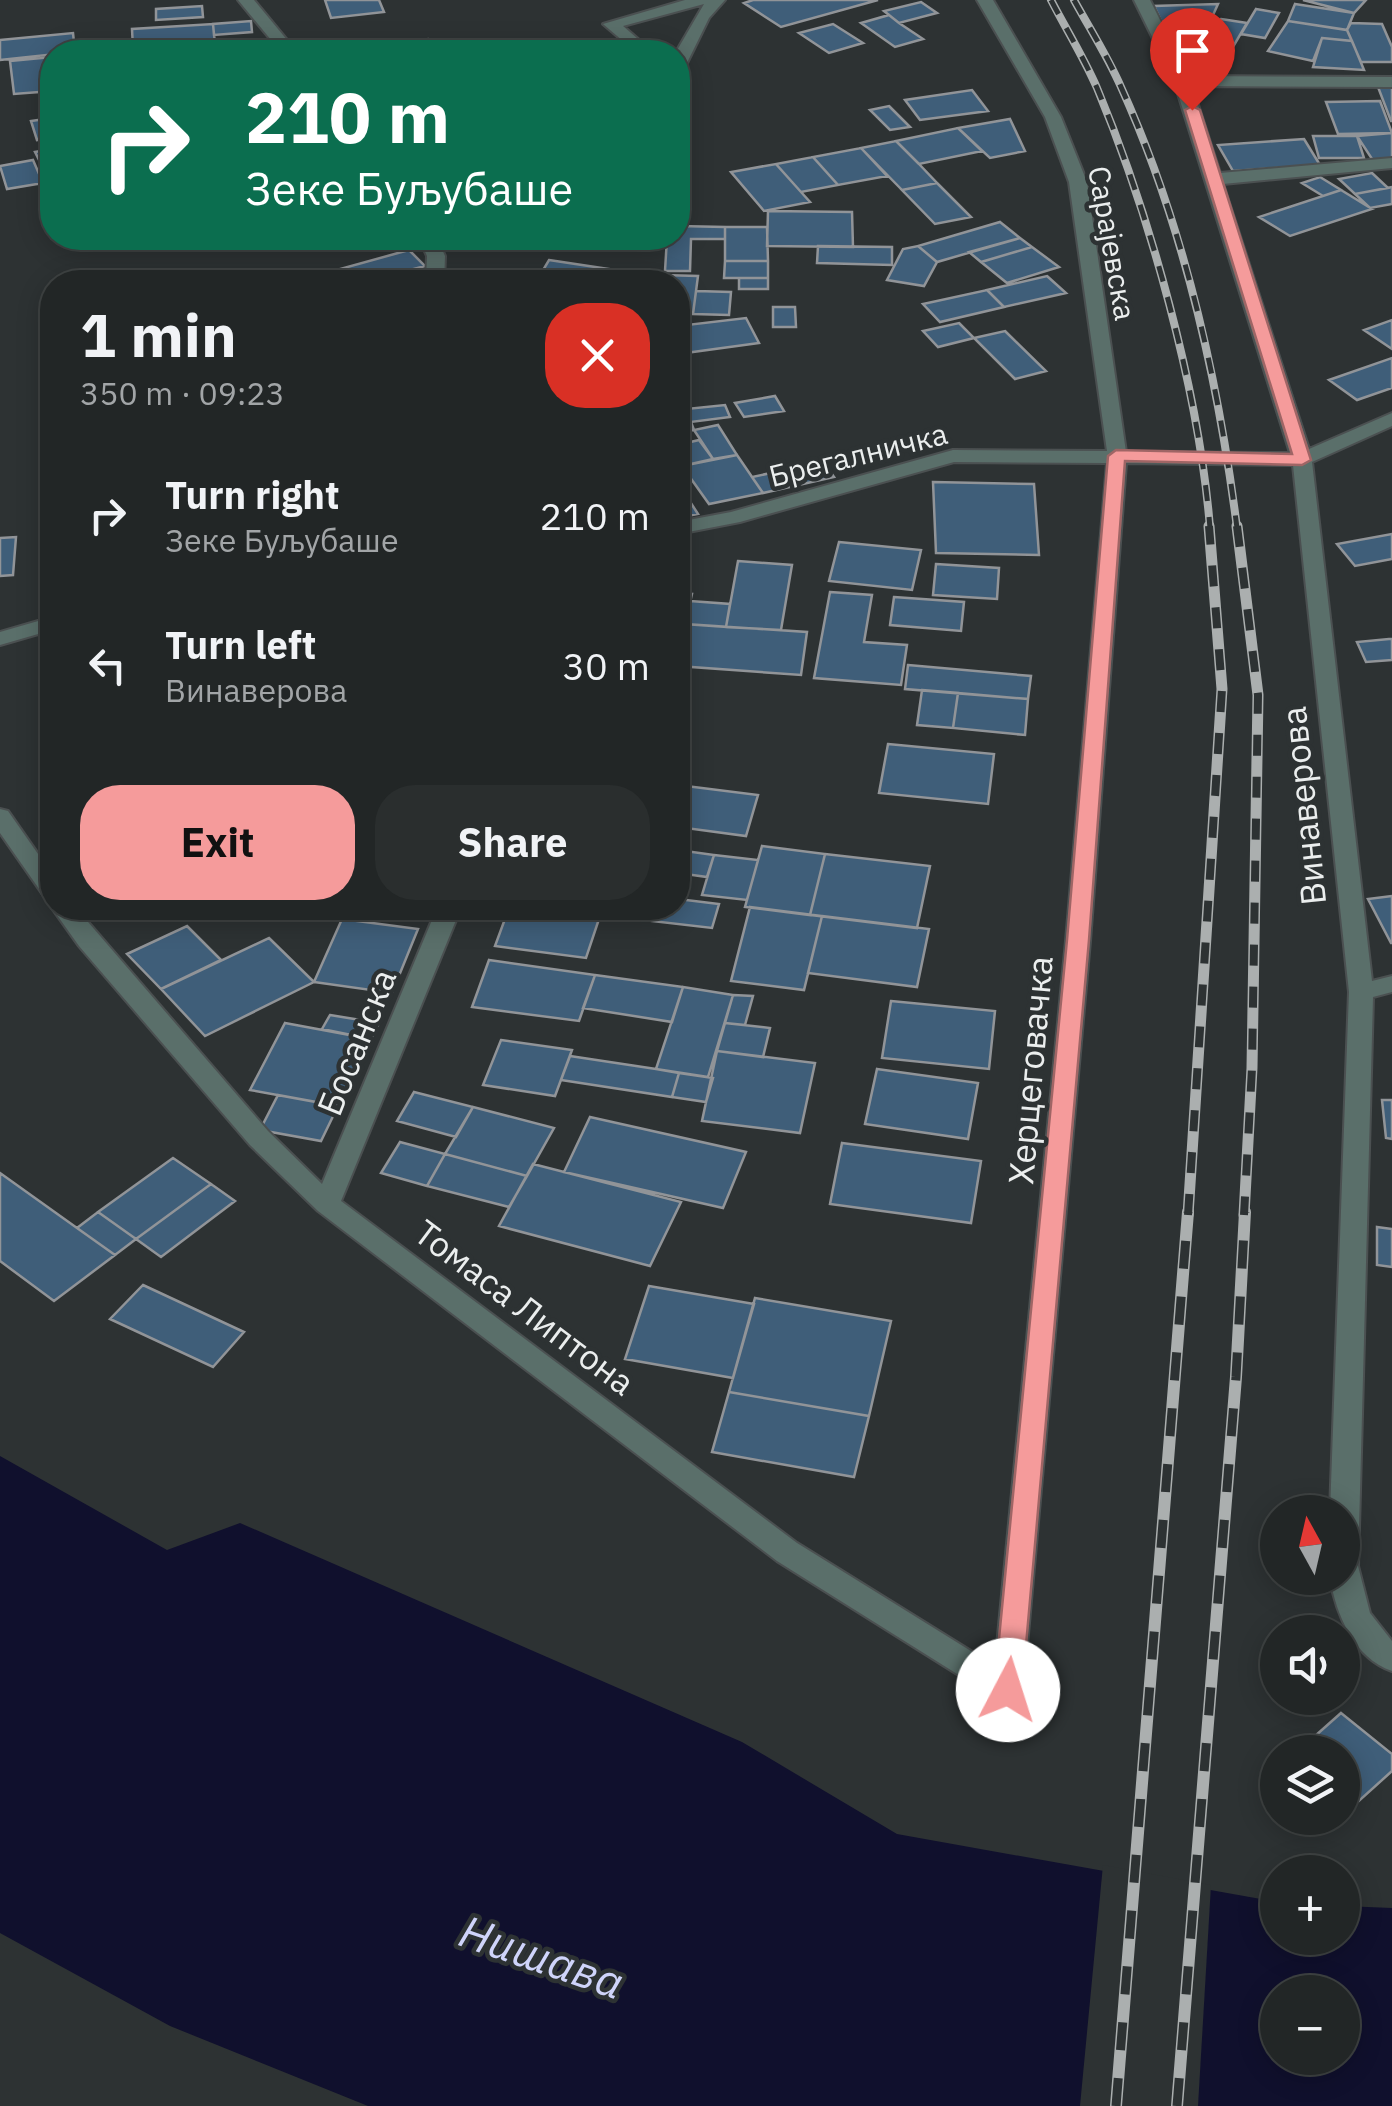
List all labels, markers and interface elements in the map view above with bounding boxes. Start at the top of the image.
pin [1150,8,1235,111]
icon: arrive [1165,23,1220,78]
text: 210 m [245,71,450,162]
icon: right [80,80,210,210]
text: Зеке Буљубаше [245,159,573,217]
street label: Сарајевска [1080,163,1146,323]
text: 1 min [80,295,237,374]
button: close [545,303,650,408]
text: 350 m · 09:23 [80,372,285,414]
street label: Брегалничка [765,413,951,495]
text: Turn right [165,470,340,519]
icon: right [80,488,135,543]
text: 210 m [539,491,650,540]
text: Зеке Буљубаше [165,519,398,561]
text: Turn left [165,620,316,669]
icon: left [80,638,135,693]
text: 30 m [562,641,650,690]
text: Винаверова [165,669,347,711]
street label: Винаверова [1270,704,1336,908]
button: Exit [80,785,355,900]
button: Share [375,785,650,900]
street label: Херцеговачка [997,954,1063,1186]
street label: Босанска [306,962,406,1122]
street label: Томаса Липтона [406,1209,644,1405]
north arrow [1260,1495,1360,1595]
map controls [1260,1495,1360,2075]
button: sound [1260,1615,1360,1715]
position arrow [956,1638,1060,1742]
button: layers [1260,1735,1360,1835]
button: + [1260,1855,1360,1955]
water label: Нишава [452,1901,632,2011]
button: − [1260,1975,1360,2075]

